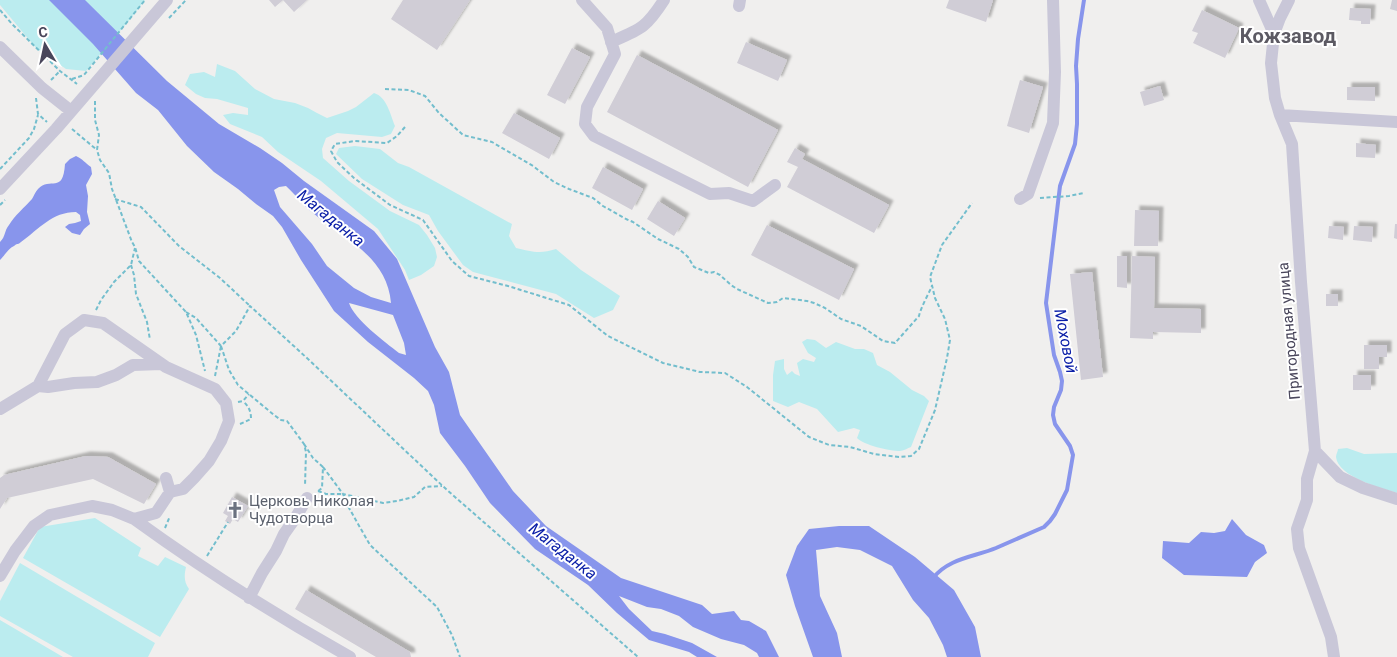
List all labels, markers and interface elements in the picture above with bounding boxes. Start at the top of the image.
north arrow [20,20,70,70]
text: С [37,24,49,41]
district label: Кожзавод [1240,24,1337,48]
water label: Магаданка [294,185,368,251]
street label: Пригородная улица [1274,262,1304,400]
water label: Моховой [1050,307,1082,375]
place label: Церковь Николая Чудотворца [249,492,374,527]
church icon: Церковь Николая Чудотворца [225,500,245,520]
water label: Магаданка [525,519,601,583]

